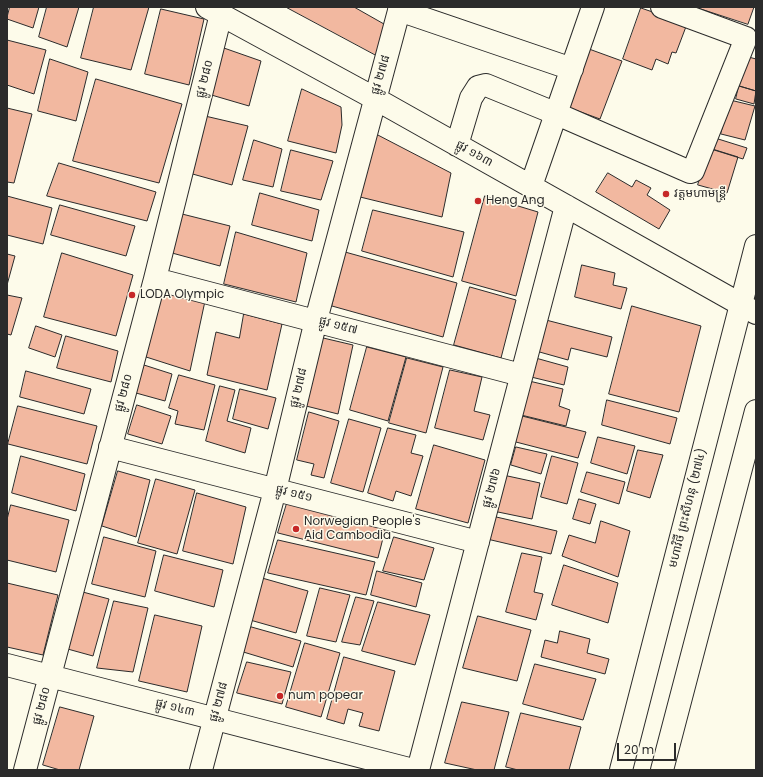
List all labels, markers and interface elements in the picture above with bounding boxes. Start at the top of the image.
street label: ផ្លូវ ២៧៨ [368,53,394,97]
street label: ផ្លូវ ២៨០ [193,58,217,100]
street label: ផ្លូវ ១៦៣ [453,138,495,170]
place label: វត្តមហាមន្រ្តី [674,187,726,201]
marker: វត្តមហាមន្រ្តី [661,189,671,199]
place label: Heng Ang [486,194,545,208]
marker: Heng Ang [473,196,483,206]
place label: LODA Olympic [140,288,224,302]
marker: LODA Olympic [127,290,137,300]
street label: ផ្លូវ ១៥៧ [317,314,359,338]
street label: ផ្លូវ ២៧៨ [287,367,311,409]
street label: ផ្លូវ ២៨០ [112,372,136,414]
street label: មហាវិថី ព្រះសីហនុ (២៧៤) [666,447,710,569]
street label: ផ្លូវ ២៧៦ [480,466,504,510]
street label: ផ្លូវ ១៥១ [274,482,314,506]
place label: Norwegian People's Aid Cambodia [304,515,421,543]
marker: Norwegian People's Aid Cambodia [291,524,301,534]
street label: ផ្លូវ ២៧៨ [207,680,231,724]
street label: ផ្លូវ ២៨០ [30,685,54,727]
place label: num popear [288,689,363,703]
marker: num popear [275,691,285,701]
street label: ផ្លូវ ១៤៣ [154,696,196,720]
scale bar [619,735,678,761]
text: 20 m [624,741,654,758]

